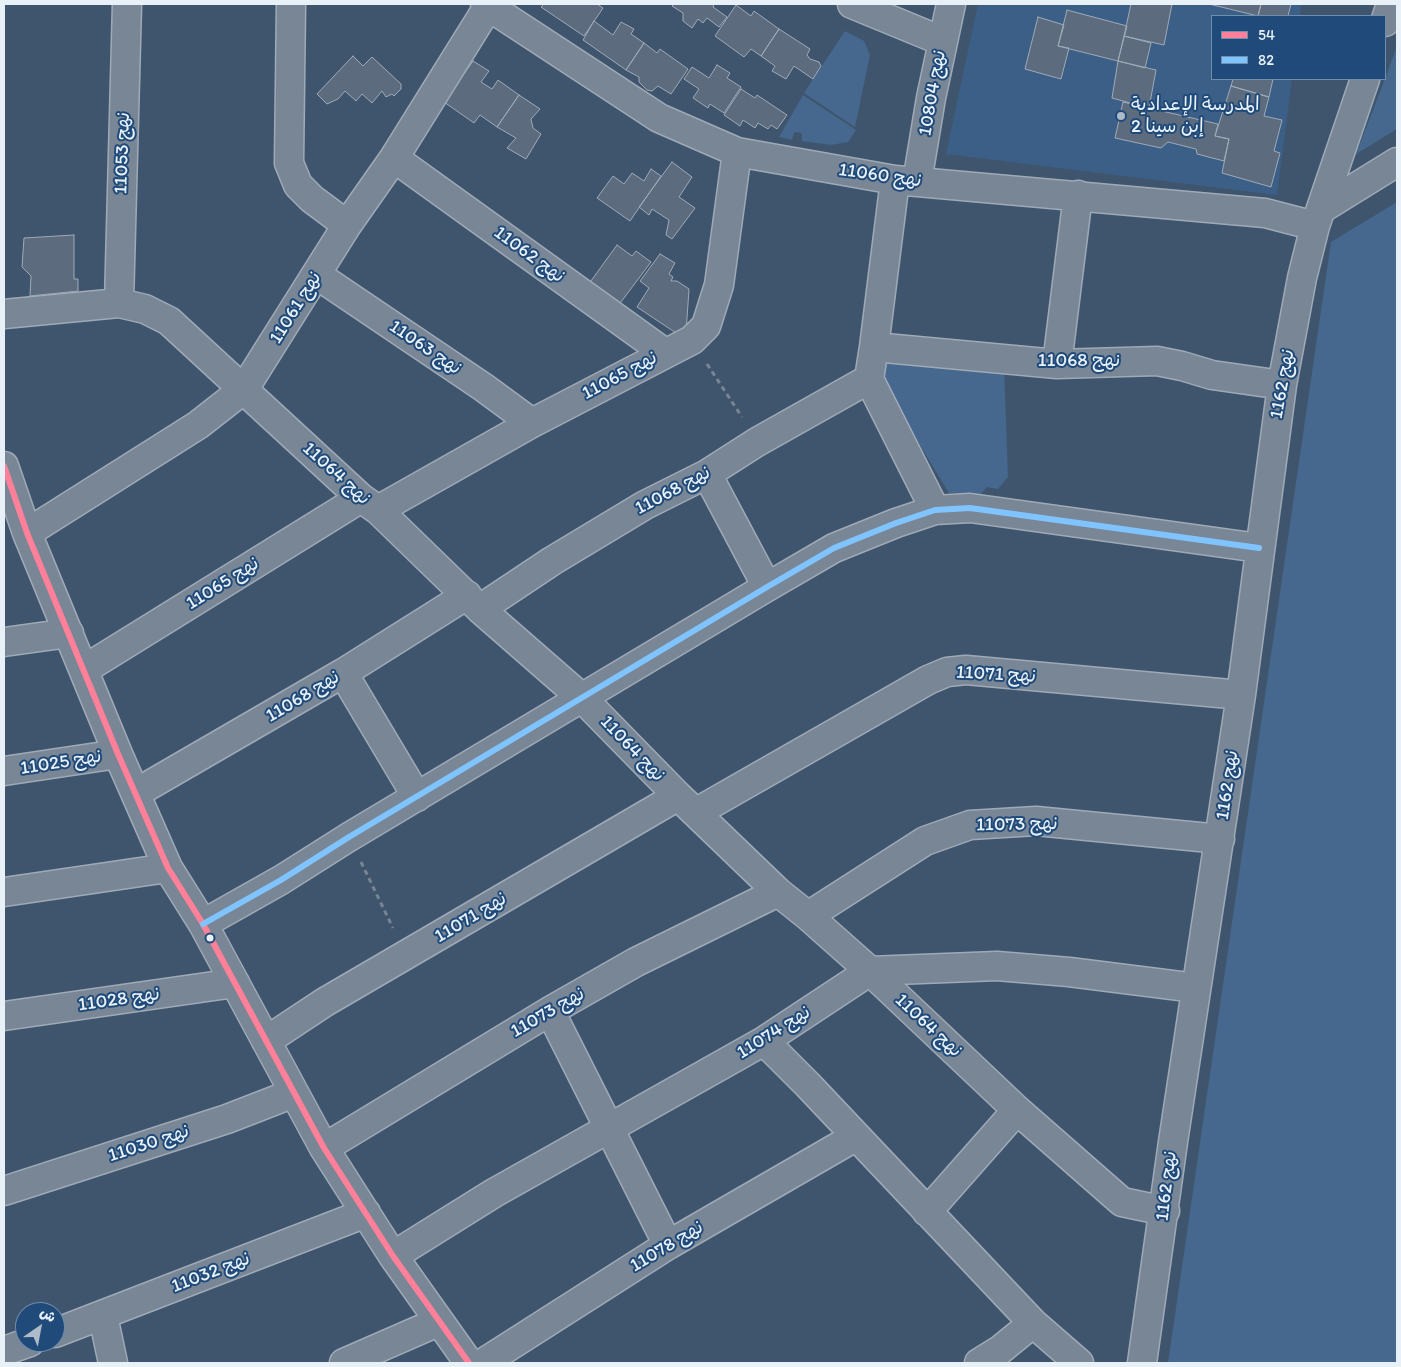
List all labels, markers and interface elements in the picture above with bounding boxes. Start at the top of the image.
legend [1211,15,1386,80]
text: 54 [1258,26,1275,44]
street label: نهج 10804 [914,48,952,138]
text: 82 [1258,51,1274,69]
place label: المدرسة الإعدادية إبن سينا 2 [1131,94,1260,138]
marker: المدرسة الإعدادية إبن سينا 2 [1115,110,1127,122]
street label: نهج 11053 [110,112,136,194]
street label: نهج 11060 [837,159,923,193]
street label: نهج 11062 [489,222,569,288]
street label: نهج 11061 [265,268,327,348]
street label: نهج 11063 [385,316,465,380]
street label: نهج 11065 [579,347,661,405]
street label: نهج 1162 [1266,347,1300,421]
street label: نهج 11068 [1038,350,1120,372]
street label: نهج 11064 [297,438,375,510]
street label: نهج 11068 [631,462,715,520]
street label: نهج 11065 [182,553,264,615]
street label: نهج 11071 [955,662,1037,688]
street label: نهج 11068 [262,666,344,728]
street label: نهج 11064 [595,711,669,787]
street label: نهج 11025 [19,745,103,781]
street label: نهج 1162 [1212,749,1244,821]
street label: نهج 11073 [976,813,1058,837]
street label: نهج 11071 [431,888,511,948]
unlabelled marker [205,933,215,943]
street label: نهج 11028 [77,983,161,1017]
street label: نهج 11073 [507,983,589,1043]
street label: نهج 11064 [890,989,966,1063]
street label: نهج 11074 [733,1001,815,1065]
street label: نهج 11030 [106,1120,192,1168]
street label: نهج 1162 [1151,1150,1183,1222]
street label: نهج 11078 [626,1216,708,1278]
street label: نهج 11032 [169,1248,253,1298]
north arrow [15,1302,65,1352]
text: ش [37,1304,59,1326]

